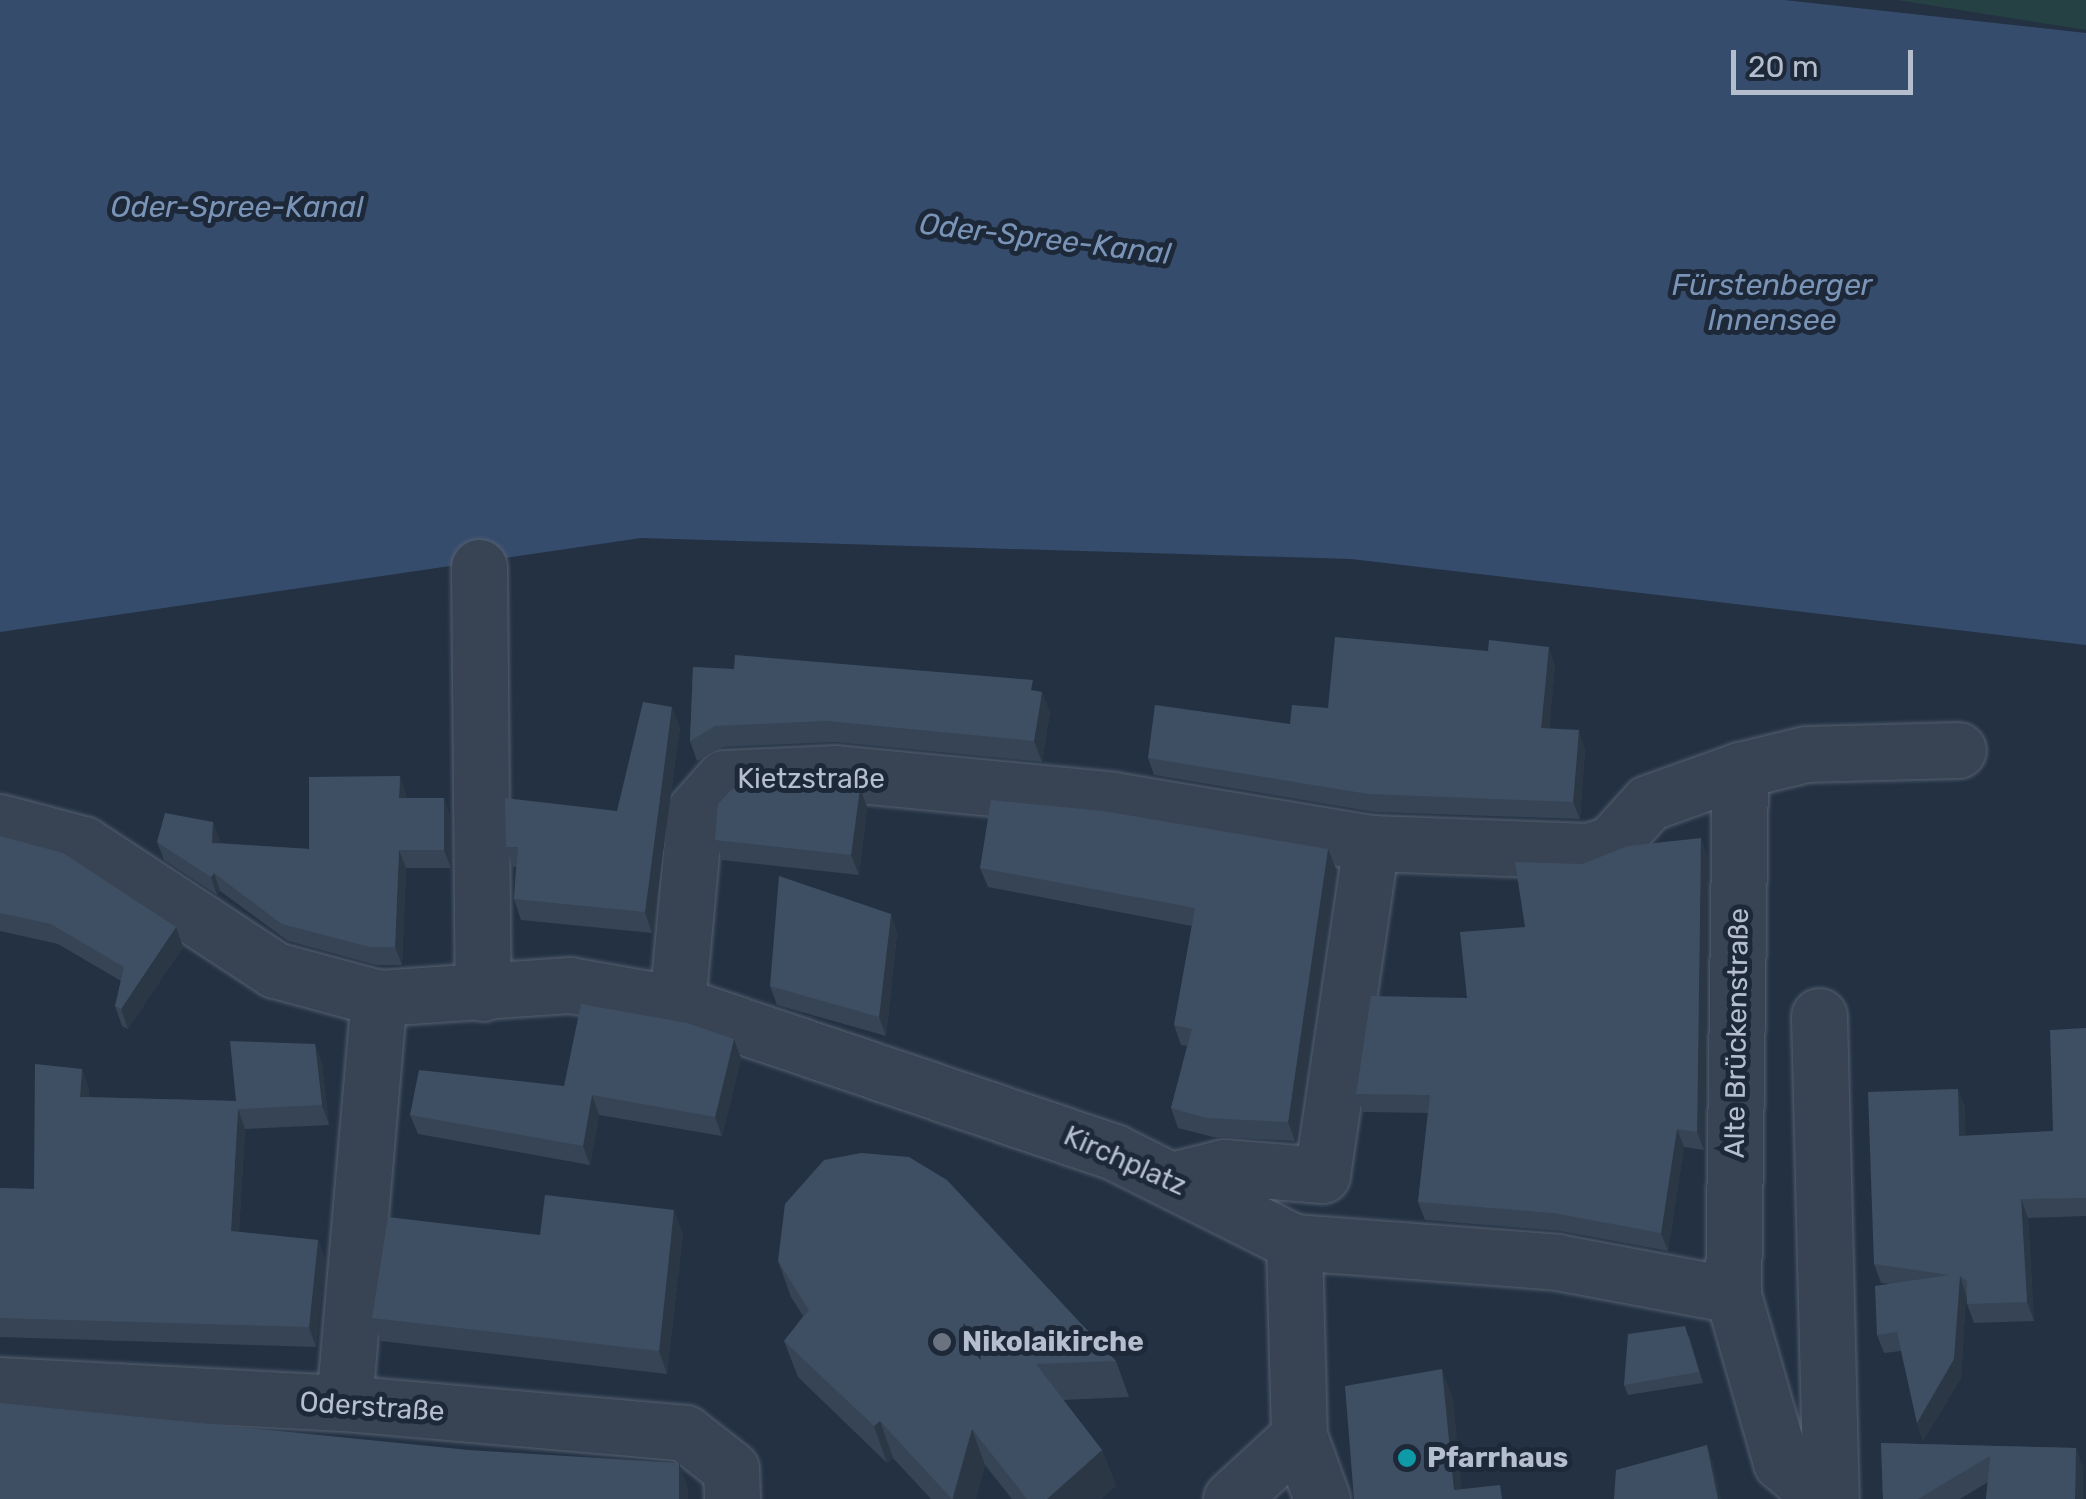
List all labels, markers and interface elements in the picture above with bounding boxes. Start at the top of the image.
scale bar [1736,30,1918,92]
text: 20 m [1748,49,1819,85]
water label: Oder-Spree-Kanal [110,189,364,225]
water label: Oder-Spree-Kanal [917,206,1173,272]
water label: Fürstenberger Innensee [1672,267,1872,338]
street label: Kietzstraße [737,762,885,796]
street label: Alte Brückenstraße [1718,908,1756,1158]
street label: Kirchplatz [1059,1119,1191,1203]
place label: Nikolaikirche [962,1325,1144,1359]
marker: Nikolaikirche [931,1331,953,1353]
street label: Oderstraße [298,1385,446,1429]
place label: Pfarrhaus [1427,1441,1568,1475]
marker: Pfarrhaus [1396,1447,1418,1469]

